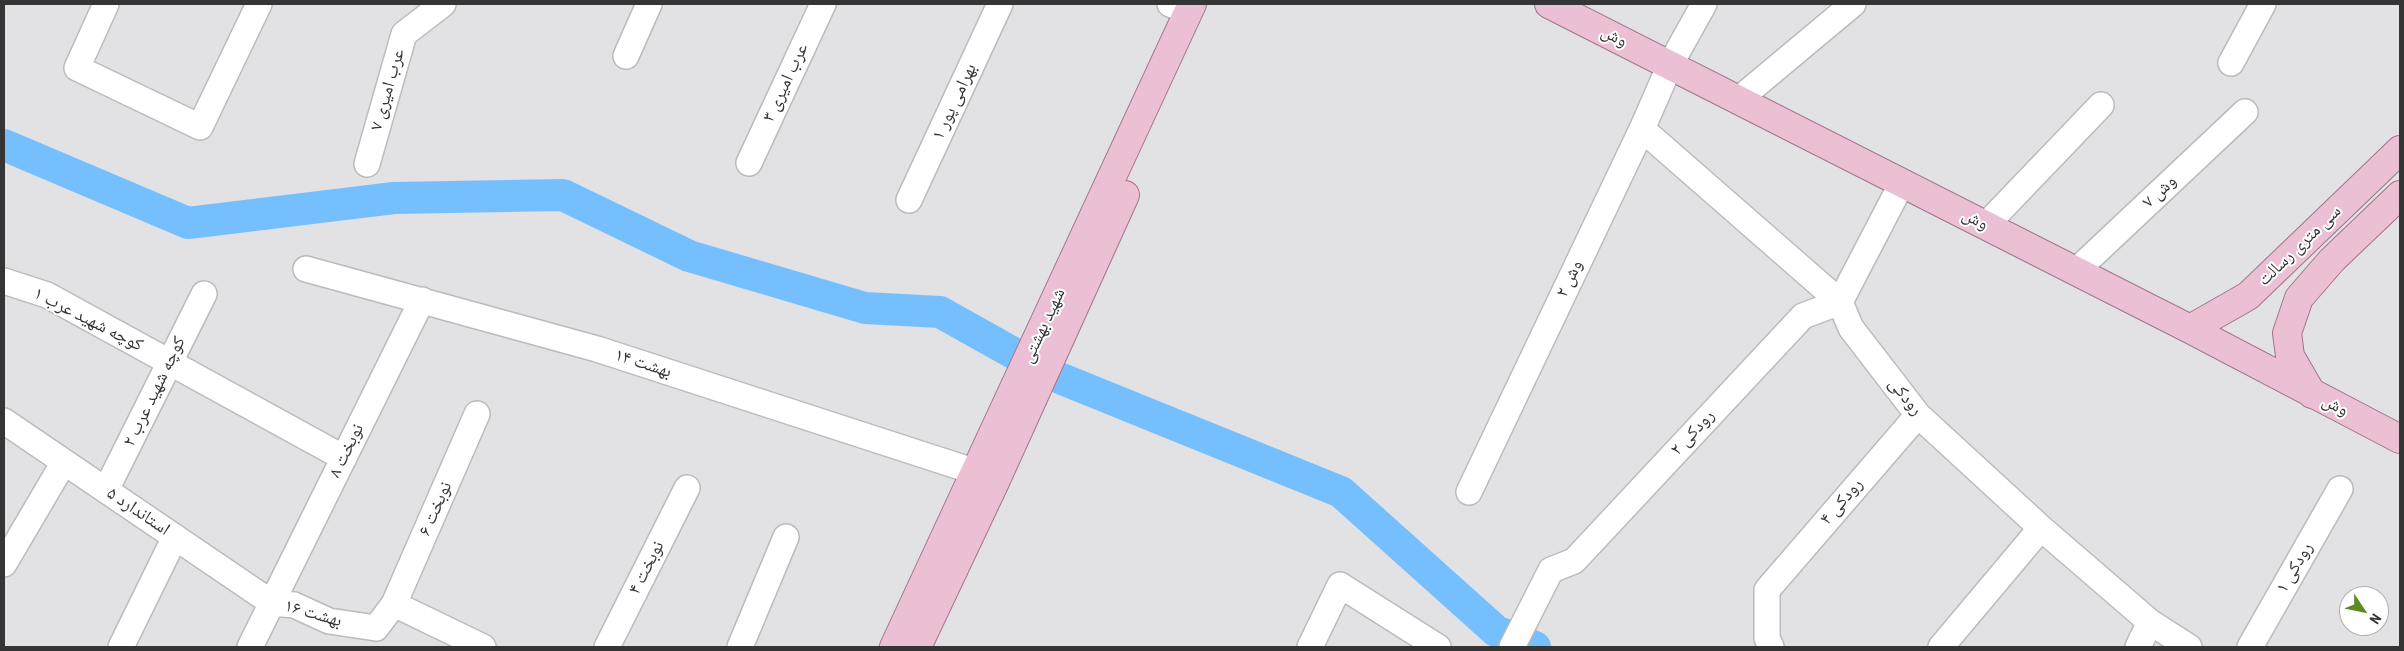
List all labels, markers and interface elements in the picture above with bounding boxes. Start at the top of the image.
street label: وش [1597,21,1631,53]
street label: ۳ عرب امیری [758,40,814,126]
street label: ۷ عرب امیری [366,47,410,133]
street label: ۱ بهرامی پور [928,60,982,144]
street label: وش ۷ [2138,171,2182,213]
street label: سی متری رسالت [2254,201,2346,291]
street label: وش [1958,204,1992,236]
street label: وش ۲ [1552,257,1588,301]
street label: کوچه شهید عرب ۱ [30,283,146,357]
street label: شهید بهشتی [1017,285,1071,367]
street label: کوچه شهید عرب ۲ [119,333,191,451]
street label: بهشت ۱۴ [612,345,674,383]
street label: رودکی [1883,374,1927,420]
street label: وش [2318,390,2352,422]
street label: رودکی ۲ [1666,406,1720,460]
street label: ۸ نوبخت [325,421,369,481]
street label: رودکی ۴ [1816,474,1868,530]
street label: نوبخت ۶ [414,478,458,540]
street label: ۵ استاندارد [102,483,174,541]
street label: ۴ نوبخت [624,538,670,598]
street label: رودکی ۱ [2272,539,2318,597]
north arrow [2339,586,2389,636]
street label: ۱۶ بهشت [282,596,344,632]
text: N [2367,611,2385,627]

